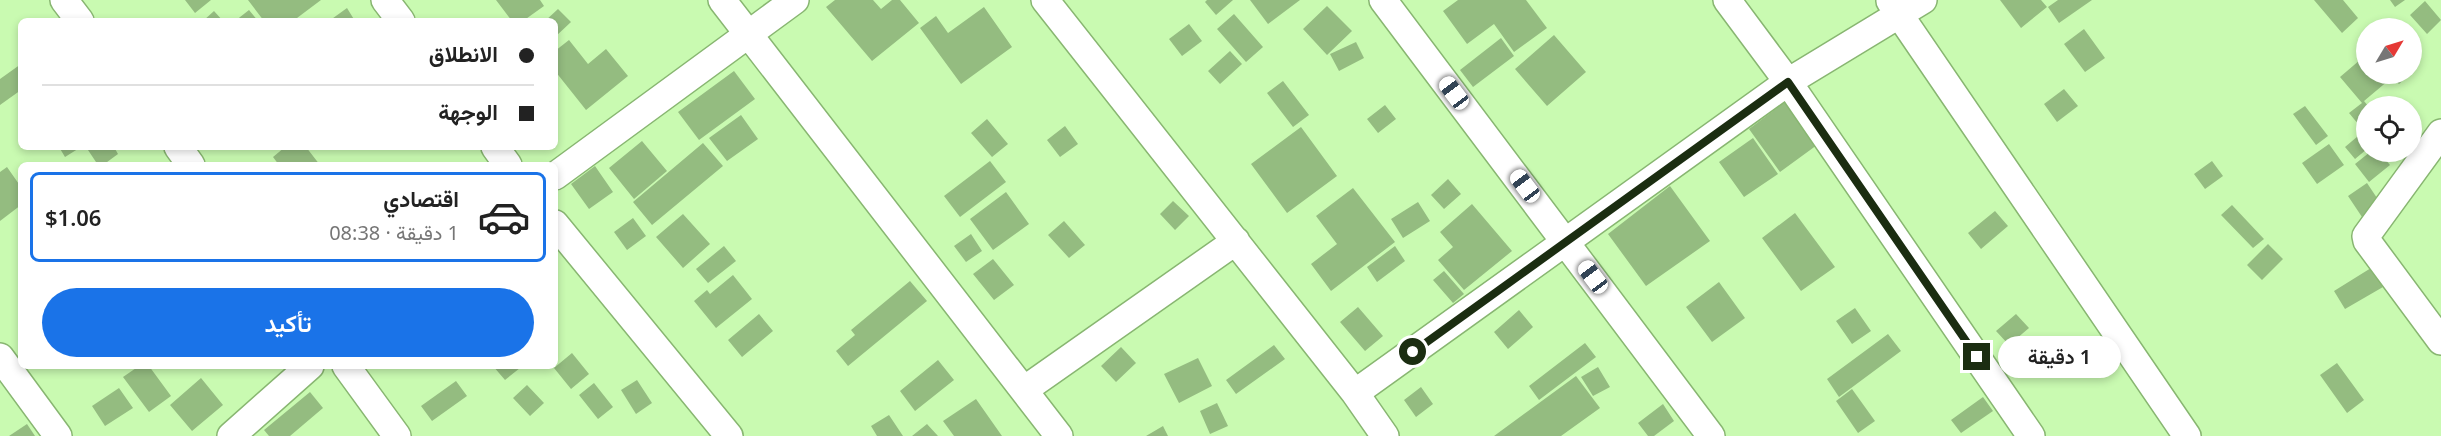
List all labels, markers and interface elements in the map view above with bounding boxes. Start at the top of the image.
north arrow [2356,18,2422,84]
map controls [2356,18,2422,162]
text: الانطلاق [429,38,498,68]
car [1436,73,1472,113]
text: الوجهة [438,96,498,126]
button: locate [2356,96,2422,162]
car [1507,166,1543,206]
text: اقتصادي [383,183,459,213]
icon: car [477,190,531,244]
text: $1.06 [45,202,101,232]
text: 1 دقيقة · 08:38 [329,219,459,246]
car [1575,257,1611,297]
button: تأكيد [42,288,534,357]
callout: 1 دقيقة [1998,336,2121,378]
route start [1399,338,1426,365]
route end [1963,343,1990,370]
text: 1 دقيقة [2028,343,2091,370]

